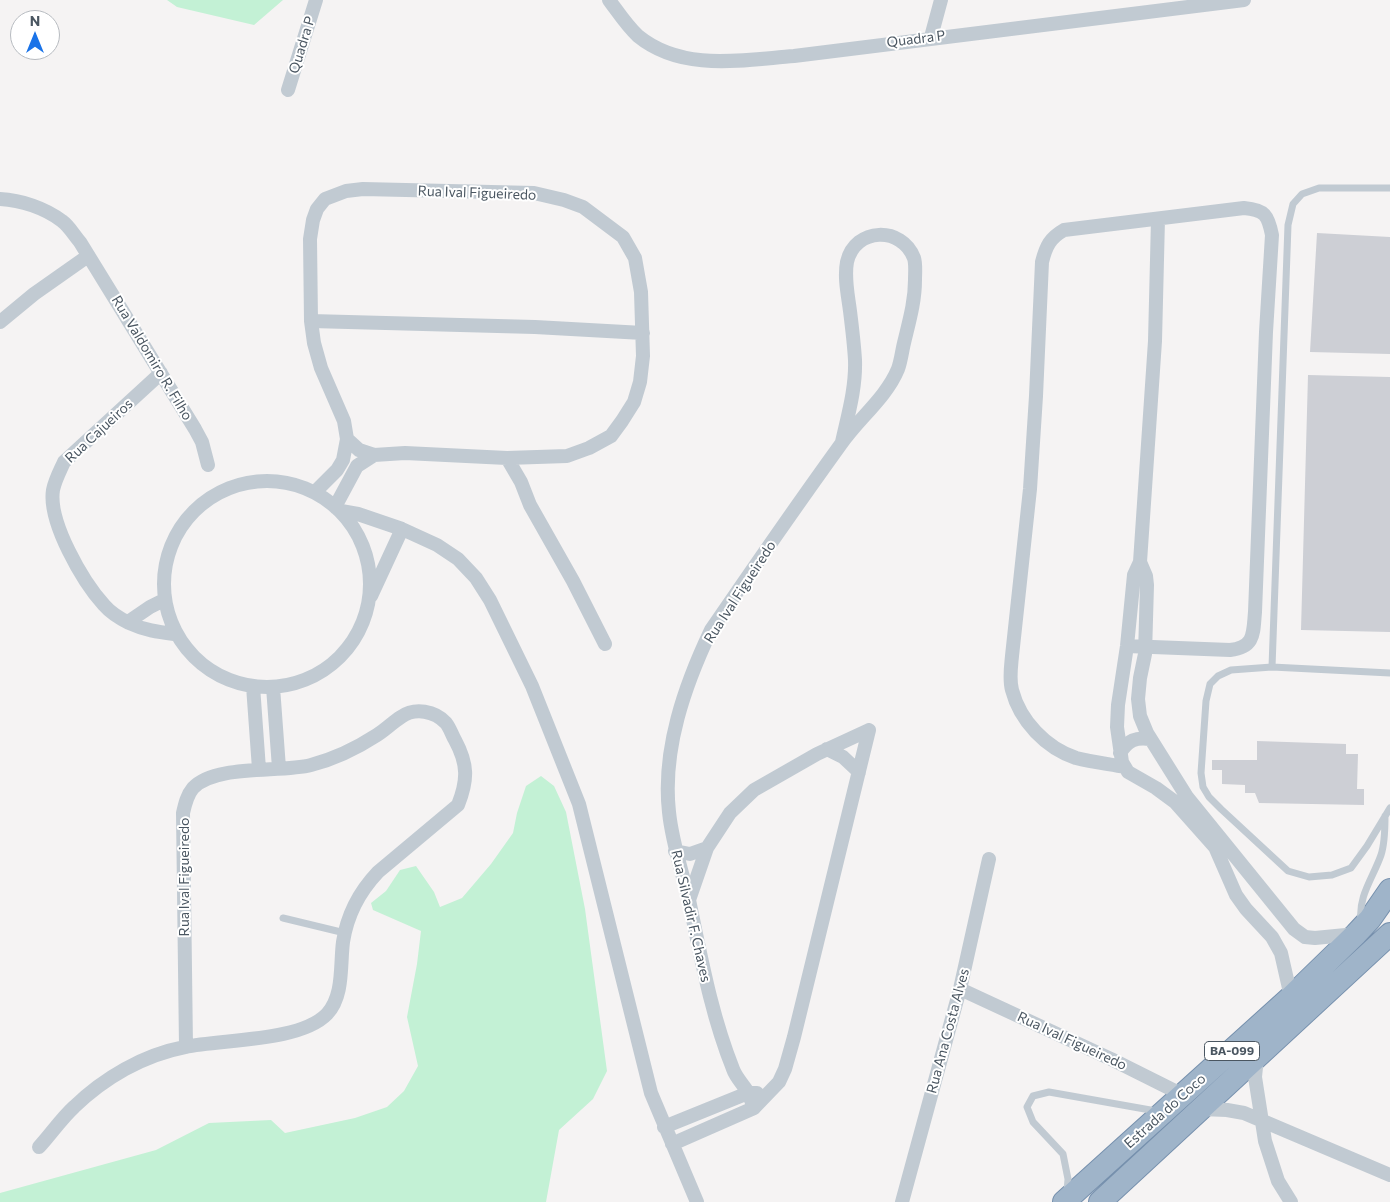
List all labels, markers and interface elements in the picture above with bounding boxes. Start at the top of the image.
north arrow [10,10,60,60]
text: N [30,12,40,29]
street label: Quadra P [285,14,319,76]
street label: Quadra P [886,27,946,51]
street label: Rua Ival Figueiredo [417,183,537,203]
street label: Rua Valdomiro R. Filho [108,293,196,423]
street label: Rua Cajueiros [62,395,136,467]
street label: Rua Ival Figueiredo [701,538,779,646]
street label: Rua Ival Figueiredo [176,818,192,936]
street label: Rua Silvadir F. Chaves [668,848,714,984]
street label: Rua Ana Costa Alves [923,967,973,1095]
street label: Rua Ival Figueiredo [1015,1008,1129,1074]
road number: BA-099 [1204,1042,1260,1060]
street label: Estrada do Coco [1121,1070,1209,1152]

